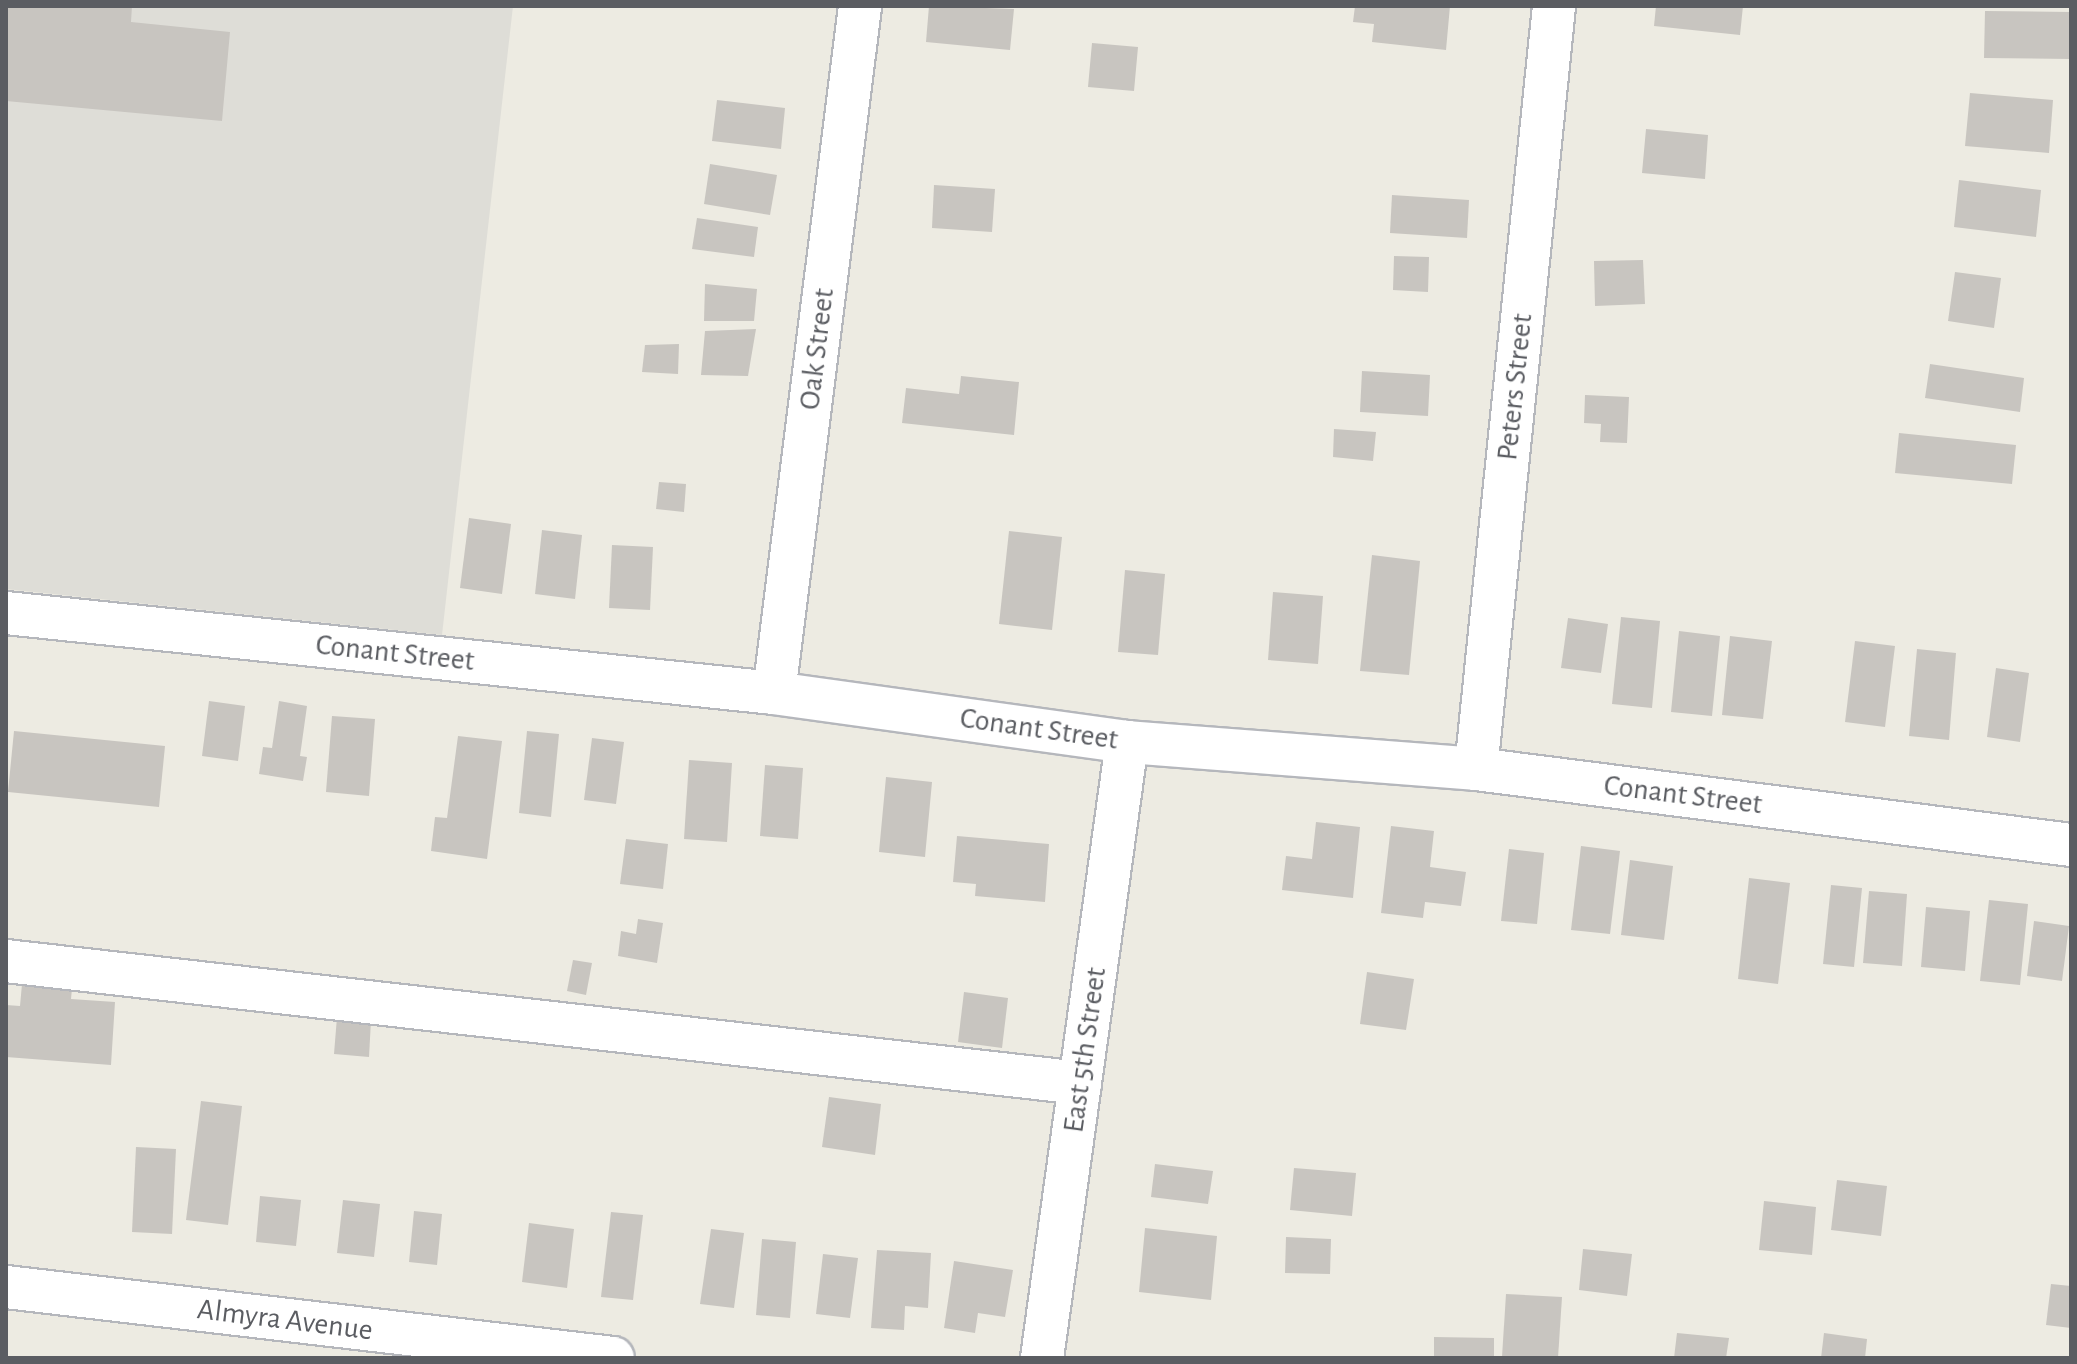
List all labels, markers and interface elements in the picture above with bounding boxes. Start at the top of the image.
street label: Oak Street [792,286,842,412]
street label: Peters Street [1489,312,1541,462]
street label: Conant Street [314,627,476,679]
street label: Conant Street [958,700,1120,758]
street label: Conant Street [1602,767,1764,823]
street label: East 5th Street [1056,965,1114,1135]
street label: Almyra Avenue [195,1291,375,1349]

